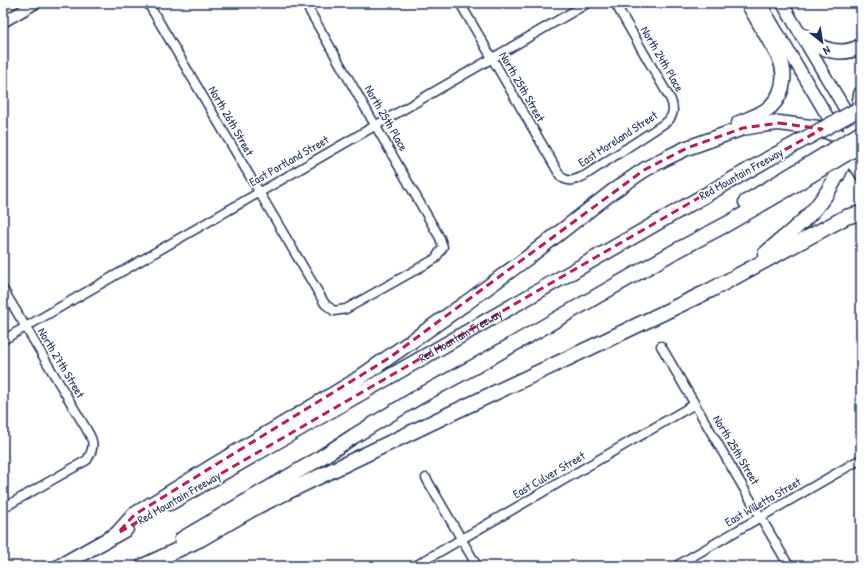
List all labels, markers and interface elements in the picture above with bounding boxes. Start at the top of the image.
north arrow [802,22,842,62]
street label: North 24th Place [637,23,688,95]
text: N [821,43,833,58]
street label: North 25th Street [495,49,550,126]
street label: North 25th Place [361,82,412,154]
street label: North 26th Street [205,83,259,160]
street label: East Moreland Street [575,106,661,171]
street label: East Portland Street [246,130,333,190]
street label: Red Mountain Freeway [696,143,786,204]
street label: Red Mountain Freeway [415,305,505,366]
street label: North 27th Street [34,324,90,402]
street label: North 25th Street [709,412,764,488]
street label: East Culver Street [509,447,589,502]
street label: Red Mountain Freeway [134,467,224,528]
street label: East Willetta Street [722,472,805,530]

